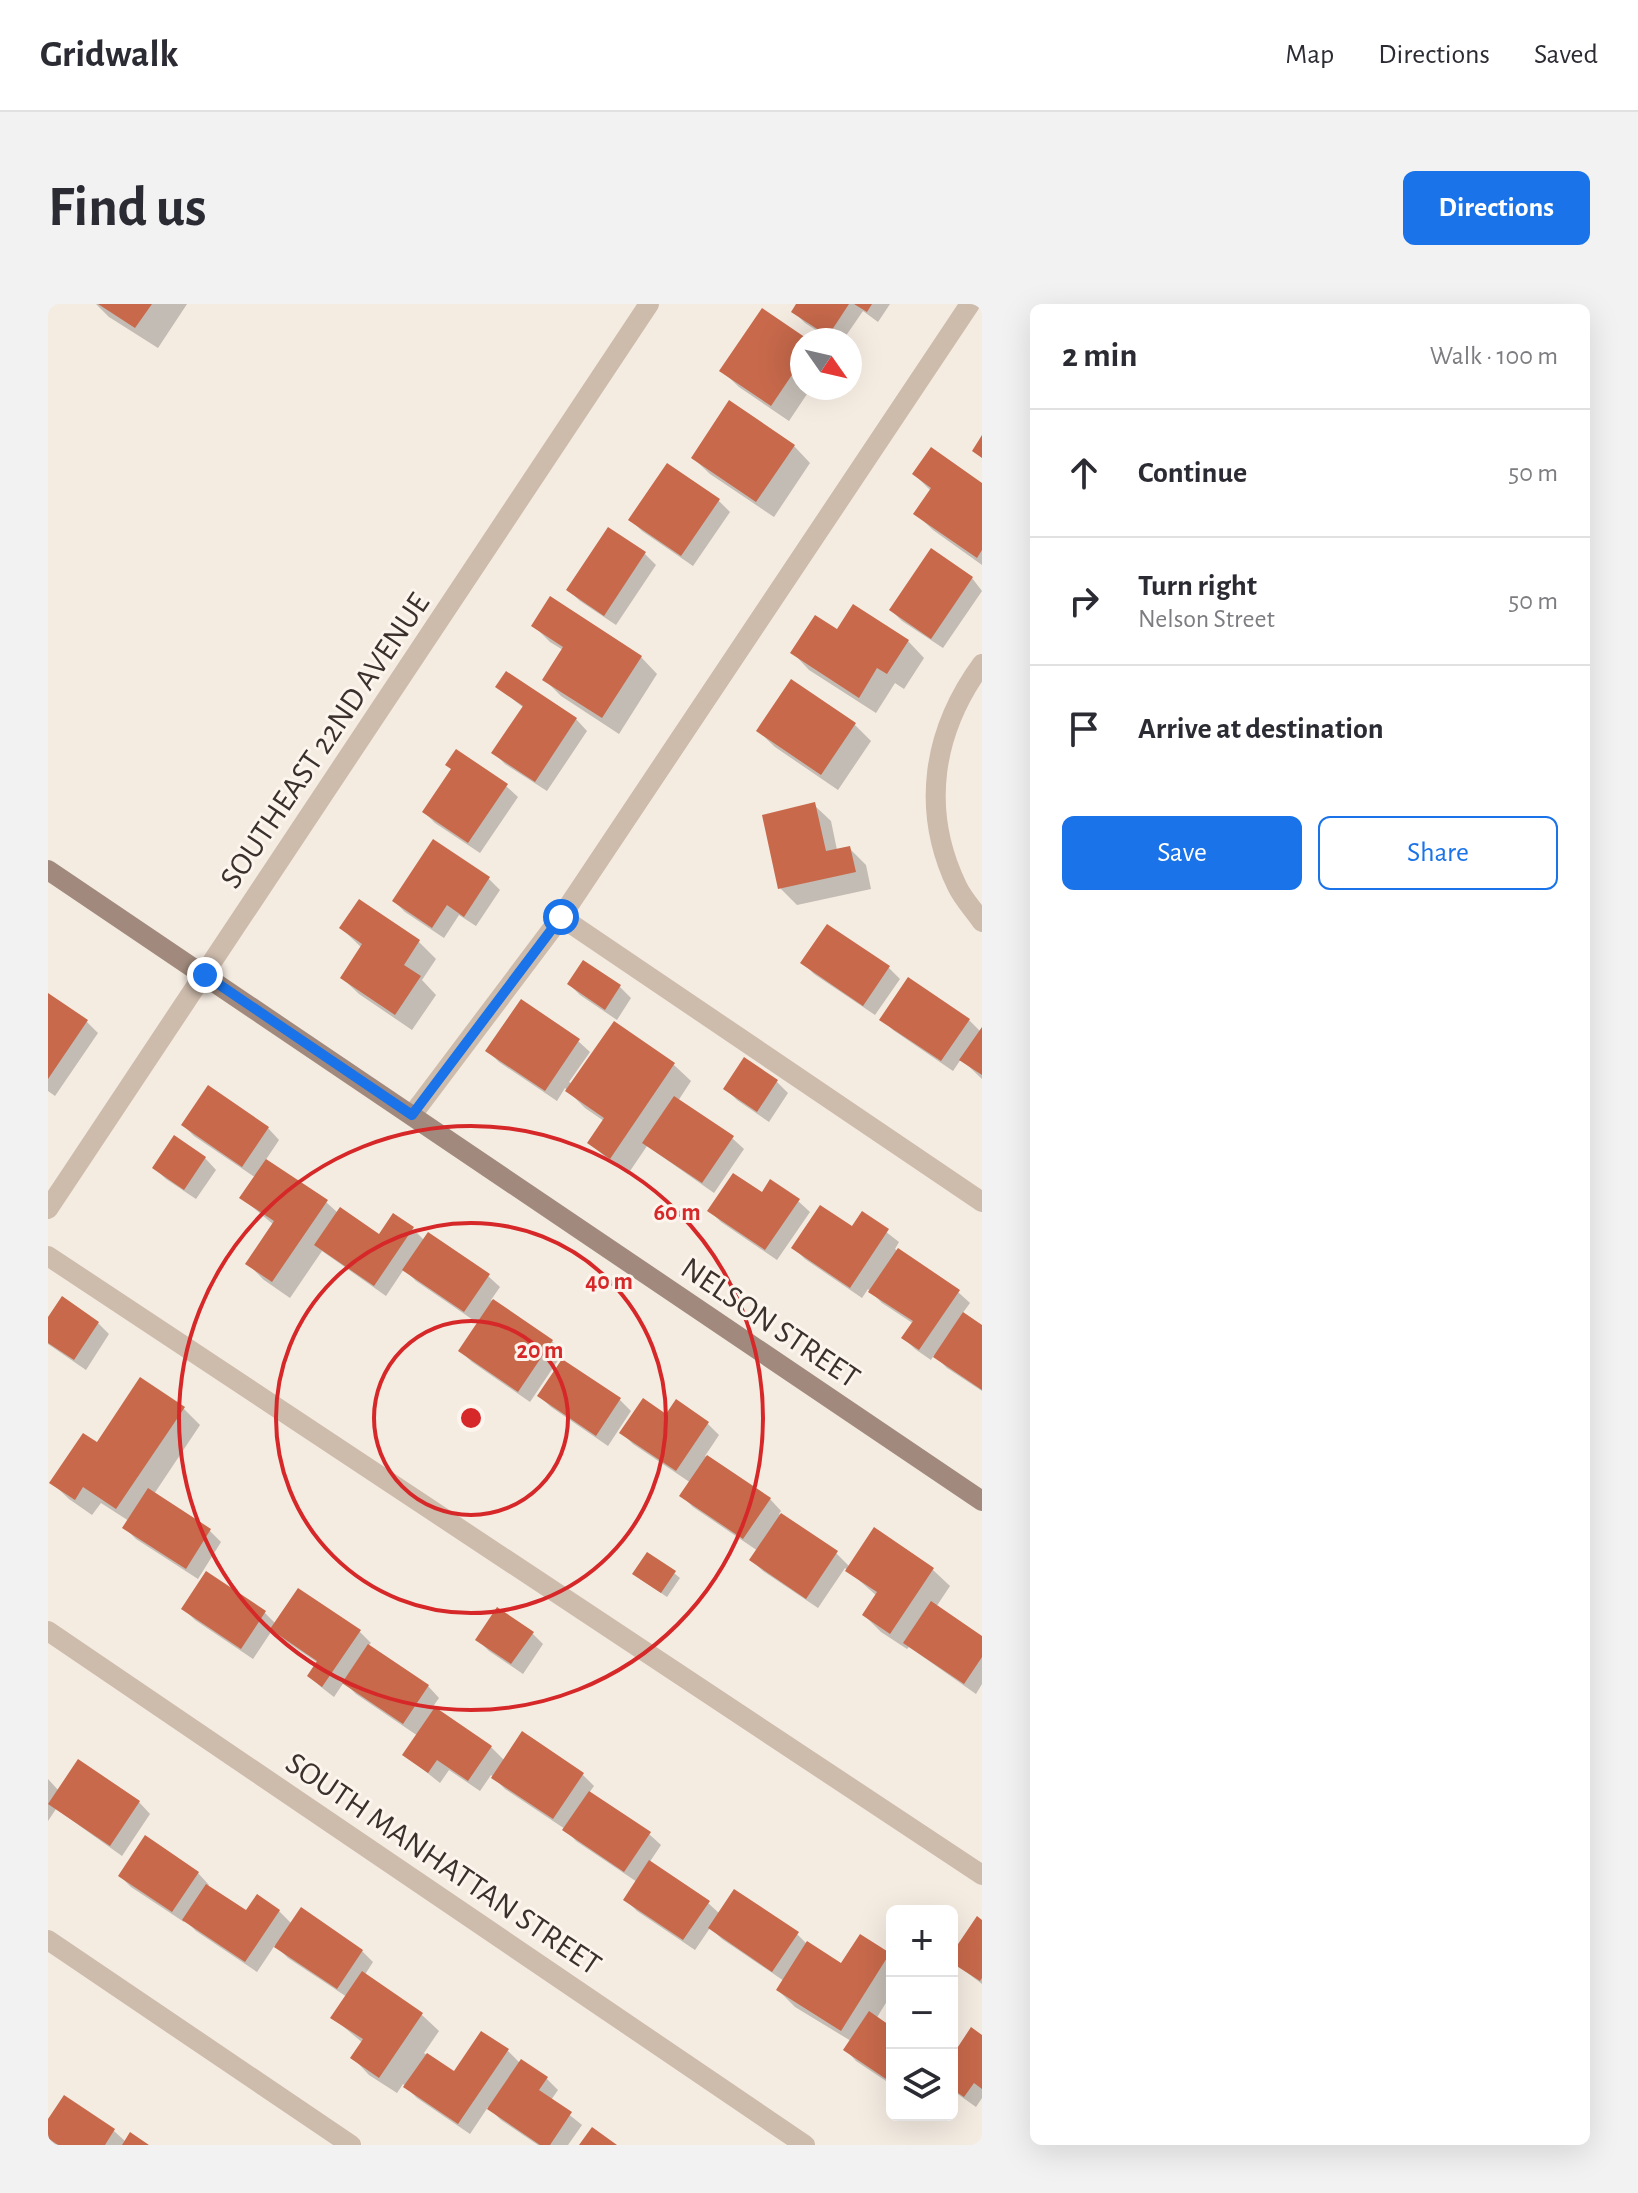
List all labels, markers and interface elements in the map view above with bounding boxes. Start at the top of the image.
text: Gridwalk [40,36,178,74]
text: Map [1285,41,1334,69]
text: Directions [1378,41,1490,69]
text: Saved [1534,41,1598,69]
button: Directions [1403,171,1590,245]
text: Find us [48,180,206,236]
north arrow [790,328,862,400]
text: 2 min [1062,339,1137,373]
text: Walk · 100 m [1430,343,1558,369]
icon: ahead [1062,451,1106,495]
text: Continue [1138,458,1247,488]
text: 50 m [1508,460,1558,486]
text: Turn right [1138,571,1257,601]
icon: right [1062,579,1106,623]
street label: SOUTHEAST 22ND AVENUE [214,587,435,894]
text: 50 m [1508,588,1558,614]
text: Nelson Street [1138,606,1275,632]
icon: arrive [1062,707,1106,751]
text: Arrive at destination [1138,714,1384,744]
button: Save [1062,816,1302,890]
button: Share [1318,816,1558,890]
route start [543,899,579,935]
route end [187,957,223,993]
text: 60 m [653,1201,701,1225]
street label: NELSON STREET [675,1251,866,1394]
text: 40 m [585,1270,633,1294]
text: 20 m [517,1339,563,1363]
centre of rings [457,1404,485,1432]
street label: SOUTH MANHATTAN STREET [280,1746,607,1981]
map controls [886,1905,958,2121]
button: + [886,1905,958,1977]
button: − [886,1977,958,2049]
button: layers [886,2049,958,2121]

